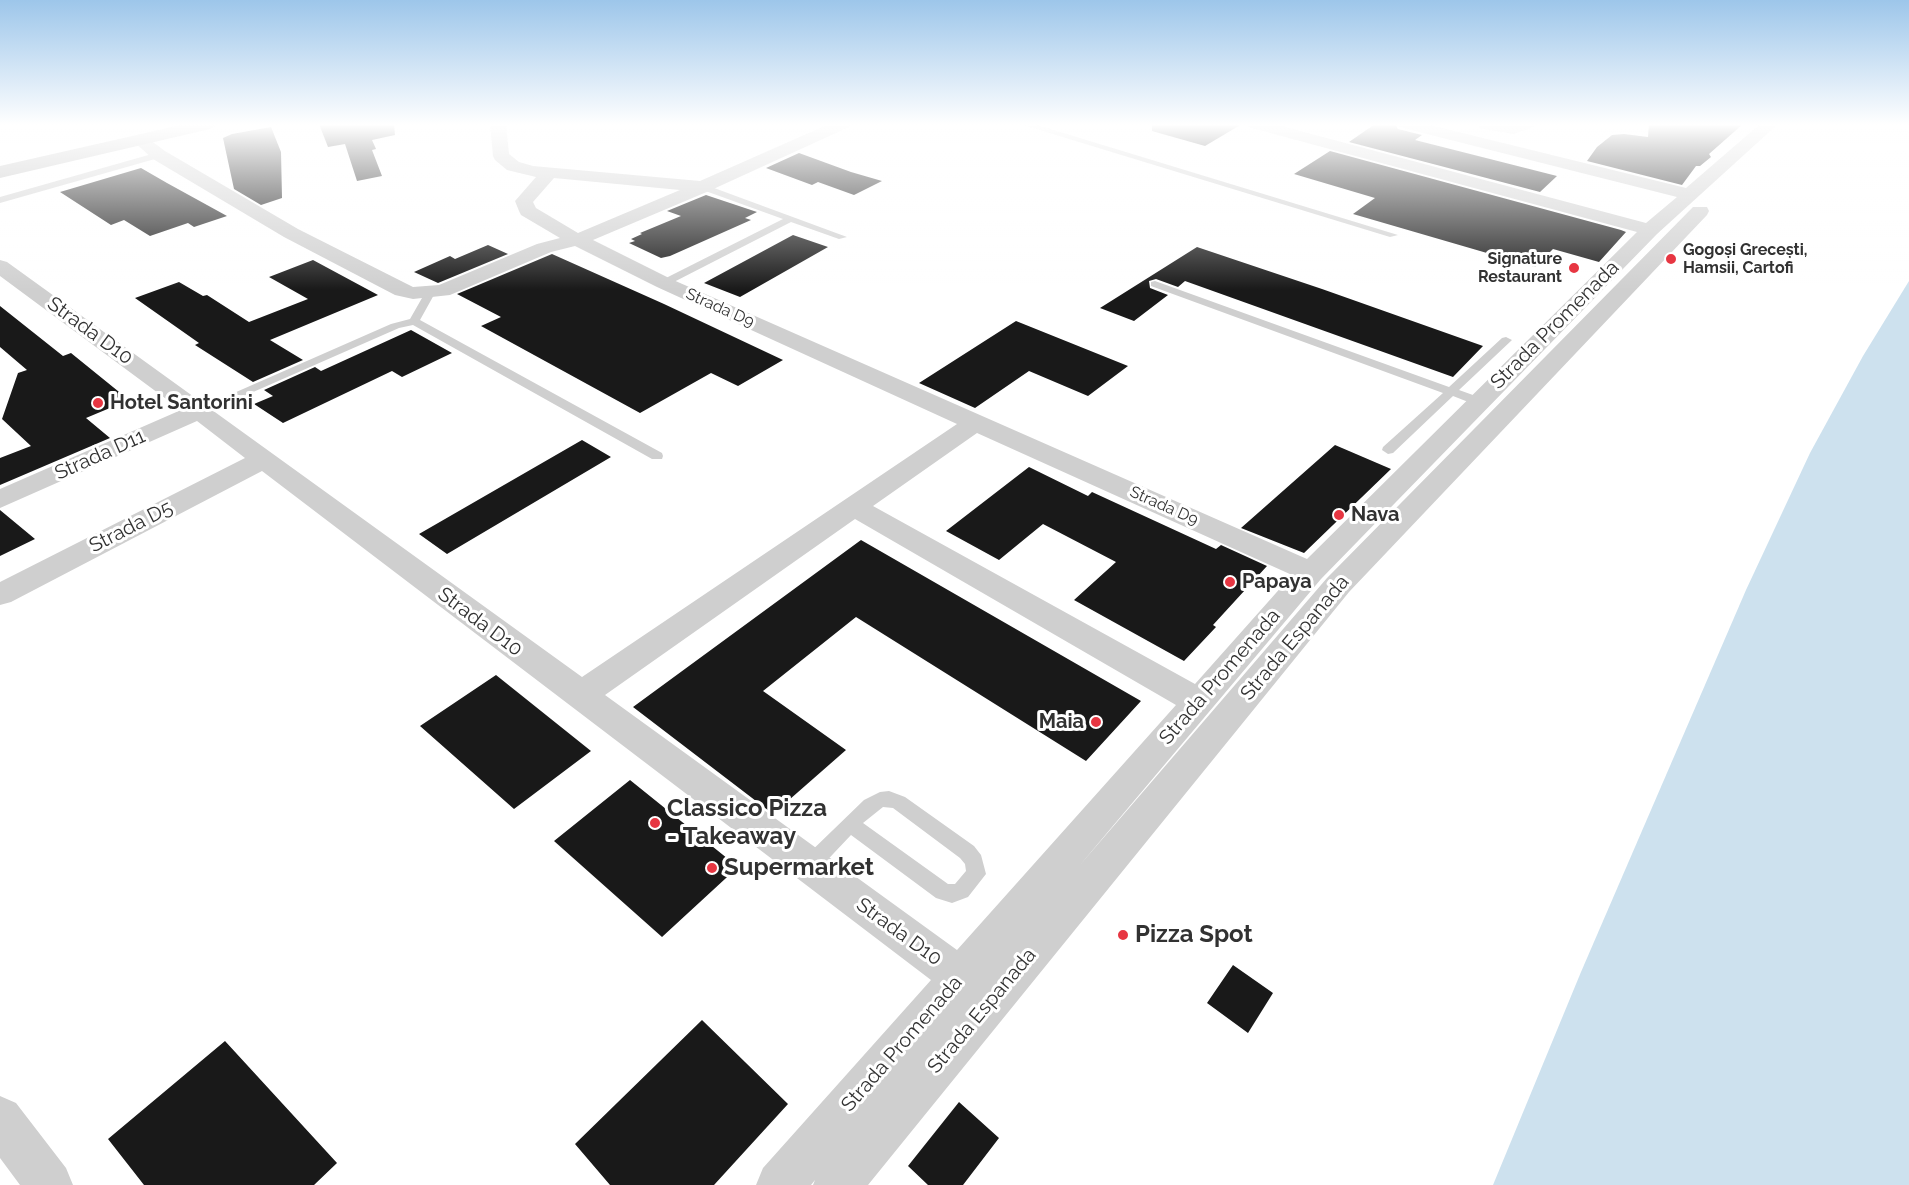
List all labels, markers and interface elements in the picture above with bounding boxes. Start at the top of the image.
place label: Gogoși Grecești, Hamsii, Cartofi [1683,240,1808,278]
place label: Signature Restaurant [1478,249,1562,287]
marker: Gogoși Grecești, Hamsii, Cartofi [1664,252,1678,266]
street label: Strada Promenada [1486,256,1624,394]
marker: Signature Restaurant [1567,261,1581,275]
street label: Strada D9 [683,284,757,332]
street label: Strada D10 [42,292,138,370]
place label: Hotel Santorini [110,391,253,415]
marker: Hotel Santorini [91,396,105,410]
street label: Strada D11 [51,424,149,486]
street label: Strada D9 [1127,482,1201,530]
street label: Strada D5 [85,496,177,558]
place label: Nava [1351,503,1399,527]
marker: Nava [1332,508,1346,522]
place label: Papaya [1242,570,1312,594]
street label: Strada Espanada [1236,571,1354,705]
marker: Papaya [1223,575,1237,589]
street label: Strada D10 [433,582,527,662]
street label: Strada Promenada [1155,604,1285,750]
place label: Maia [1039,710,1084,734]
marker: Maia [1089,715,1103,729]
place label: Classico Pizza - Takeaway [667,795,827,851]
marker: Classico Pizza - Takeaway [648,816,662,830]
place label: Supermarket [724,854,874,882]
marker: Supermarket [705,861,719,875]
street label: Strada D10 [851,893,947,971]
place label: Pizza Spot [1135,921,1253,949]
marker: Pizza Spot [1116,928,1130,942]
street label: Strada Espanada [923,944,1041,1078]
street label: Strada Promenada [837,971,967,1117]

